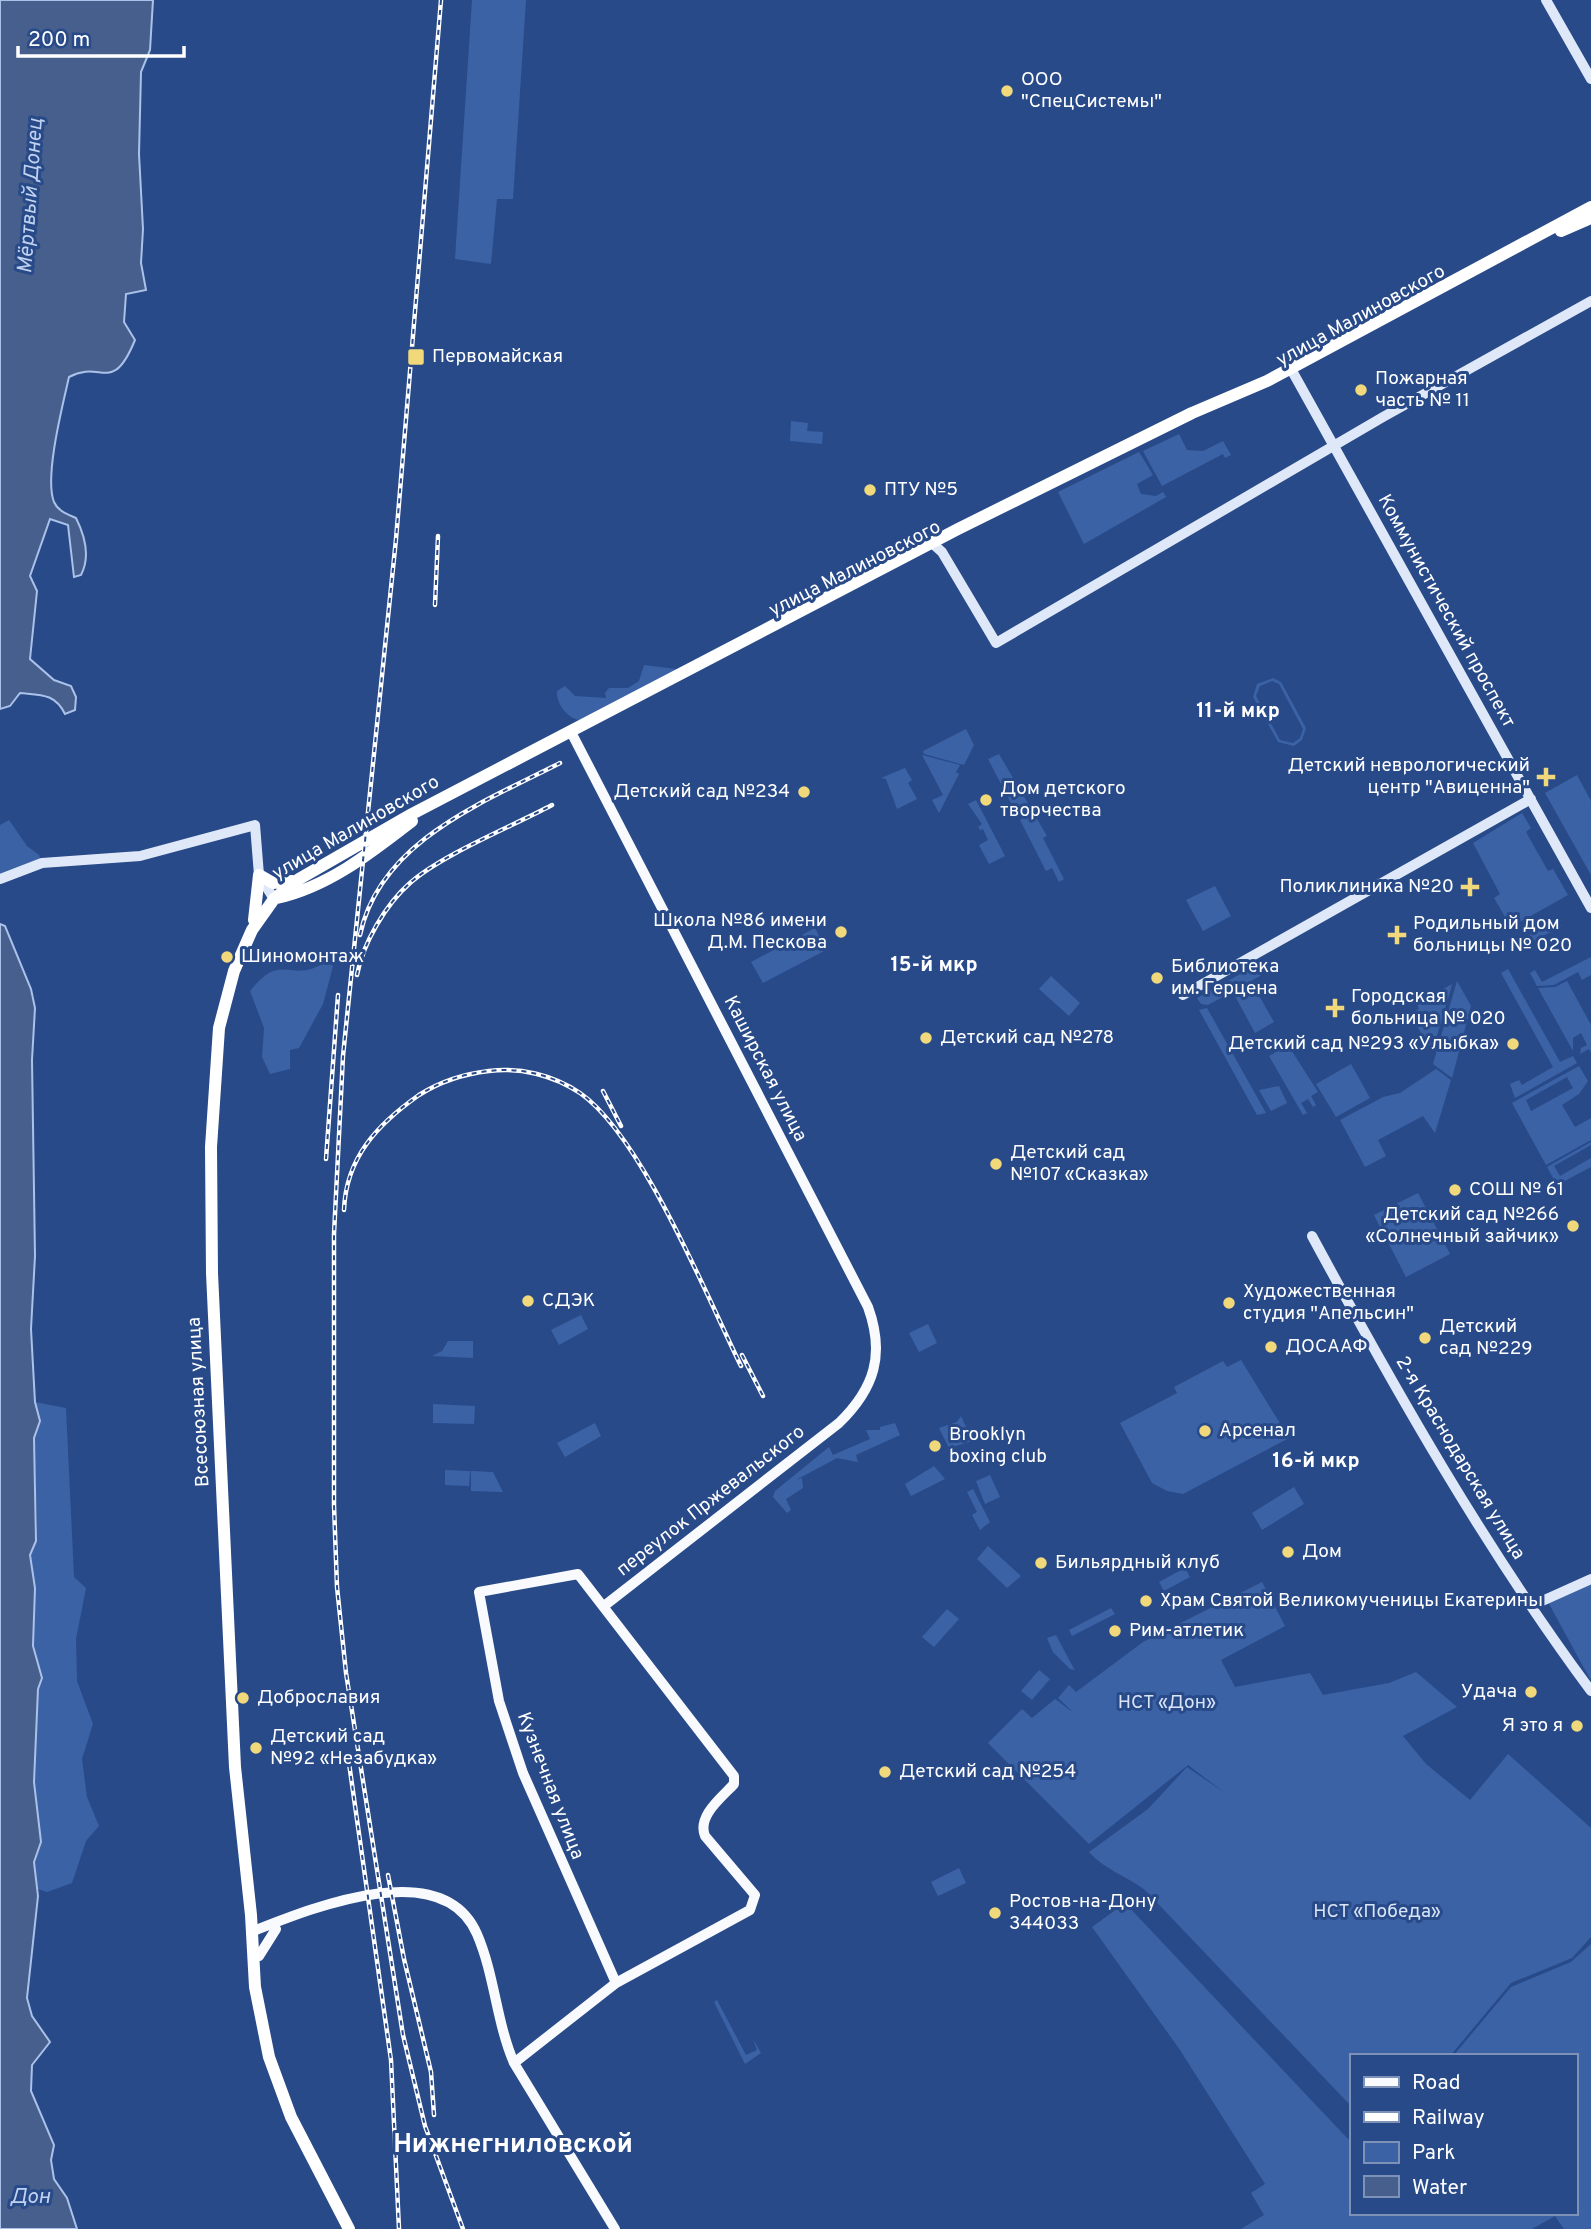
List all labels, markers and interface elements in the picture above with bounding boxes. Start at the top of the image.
scale bar [18,14,184,58]
text: 200 m [28,27,90,54]
place label: ООО "СпецСистемы" [1021,68,1162,114]
marker: ООО "СпецСистемы" [999,83,1015,99]
water label: Мёртвый Донец [12,117,50,275]
street label: улица Малиновского [1272,260,1450,372]
place label: Первомайская [432,345,563,369]
marker: Первомайская [406,347,426,367]
place label: Пожарная часть № 11 [1375,367,1470,413]
marker: Пожарная часть № 11 [1353,382,1369,398]
place label: ПТУ №5 [884,478,958,502]
marker: ПТУ №5 [862,482,878,498]
street label: Коммунистический проспект [1372,490,1520,732]
street label: улица Малиновского [765,515,945,623]
district label: 11-й мкр [1196,698,1280,725]
place label: Детский неврологический центр "Авиценна" [1287,754,1530,800]
marker: Детский неврологический центр "Авиценна" [1536,767,1556,787]
street label: улица Малиновского [268,770,444,886]
place label: Дом детского творчества [1000,777,1126,823]
place label: Детский сад №234 [613,780,790,804]
marker: Детский сад №234 [796,784,812,800]
marker: Дом детского творчества [978,792,994,808]
place label: Поликлиника №20 [1279,875,1454,899]
marker: Поликлиника №20 [1460,877,1480,897]
place label: Школа №86 имени Д.М. Пескова [653,909,827,955]
place label: Родильный дом больницы № 020 [1413,912,1572,958]
marker: Школа №86 имени Д.М. Пескова [833,924,849,940]
marker: Родильный дом больницы № 020 [1387,925,1407,945]
place label: Шиномонтаж [241,945,364,969]
marker: Шиномонтаж [219,949,235,965]
district label: 15-й мкр [890,952,978,979]
place label: Библиотека им. Герцена [1171,955,1279,1001]
marker: Библиотека им. Герцена [1149,970,1165,986]
place label: Городская больница № 020 [1351,985,1506,1031]
street label: Каширская улица [718,992,812,1146]
marker: Городская больница № 020 [1325,998,1345,1018]
place label: Детский сад №278 [940,1026,1114,1050]
marker: Детский сад №278 [918,1030,934,1046]
place label: Детский сад №293 «Улыбка» [1228,1032,1499,1056]
marker: Детский сад №293 «Улыбка» [1505,1036,1521,1052]
place label: Детский сад №107 «Сказка» [1010,1141,1149,1187]
marker: Детский сад №107 «Сказка» [988,1156,1004,1172]
place label: СОШ № 61 [1469,1178,1564,1202]
marker: СОШ № 61 [1447,1182,1463,1198]
place label: Детский сад №266 «Солнечный зайчик» [1365,1203,1559,1249]
marker: Детский сад №266 «Солнечный зайчик» [1565,1218,1581,1234]
place label: Художественная студия "Апельсин" [1243,1280,1414,1326]
place label: СДЭК [542,1289,595,1313]
marker: СДЭК [520,1293,536,1309]
marker: Художественная студия "Апельсин" [1221,1295,1237,1311]
place label: Детский сад №229 [1439,1315,1533,1361]
street label: Всесоюзная улица [183,1316,215,1488]
marker: Детский сад №229 [1417,1330,1433,1346]
place label: ДОСААФ [1285,1335,1367,1359]
marker: ДОСААФ [1263,1339,1279,1355]
street label: 2-я Краснодарская улица [1390,1352,1530,1564]
place label: Арсенал [1219,1419,1296,1443]
street label: переулок Пржевальского [612,1420,810,1582]
place label: Brooklyn boxing club [949,1423,1047,1469]
marker: Арсенал [1197,1423,1213,1439]
marker: Brooklyn boxing club [927,1438,943,1454]
district label: 16-й мкр [1272,1448,1360,1475]
place label: Дом [1302,1540,1342,1564]
marker: Дом [1280,1544,1296,1560]
place label: Бильярдный клуб [1055,1551,1220,1575]
marker: Бильярдный клуб [1033,1555,1049,1571]
place label: Храм Святой Великомученицы Екатерины [1160,1589,1543,1613]
marker: Храм Святой Великомученицы Екатерины [1138,1593,1154,1609]
place label: Рим-атлетик [1129,1619,1244,1643]
marker: Рим-атлетик [1107,1623,1123,1639]
place label: Удача [1461,1680,1517,1704]
marker: Удача [1523,1684,1539,1700]
place label: Доброславия [257,1686,380,1710]
marker: Доброславия [235,1690,251,1706]
park label: НСТ «Дон» [1118,1691,1216,1715]
street label: Кузнечная улица [511,1709,589,1863]
place label: Я это я [1501,1714,1563,1738]
marker: Я это я [1569,1718,1585,1734]
place label: Детский сад №92 «Незабудка» [270,1725,437,1771]
marker: Детский сад №92 «Незабудка» [248,1740,264,1756]
place label: Детский сад №254 [899,1760,1076,1784]
marker: Детский сад №254 [877,1764,893,1780]
place label: Ростов-на-Дону 344033 [1009,1890,1156,1936]
park label: НСТ «Победа» [1313,1900,1441,1924]
marker: Ростов-на-Дону 344033 [987,1905,1003,1921]
legend [1350,2054,1577,2215]
text: Road [1412,2070,1461,2097]
text: Railway [1412,2105,1485,2132]
district label: Нижнегниловской [393,2129,633,2162]
text: Park [1412,2140,1455,2167]
text: Water [1412,2175,1467,2202]
water label: Дон [10,2184,51,2211]

